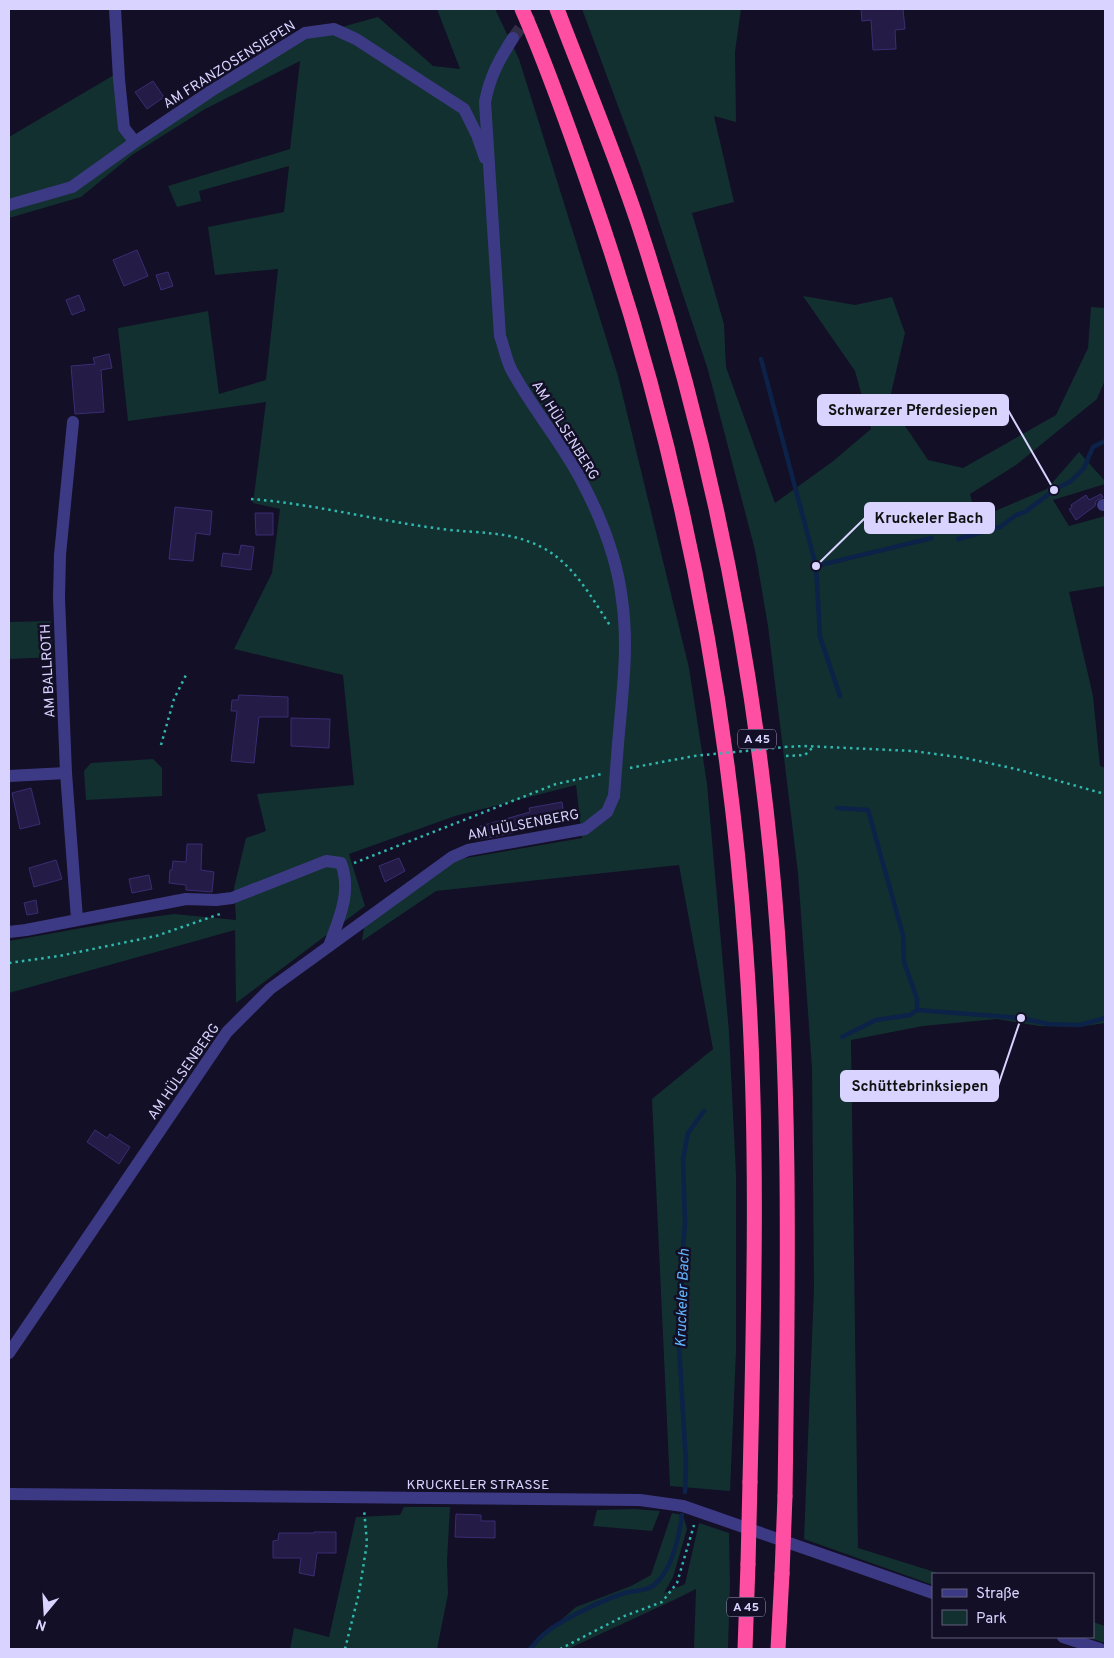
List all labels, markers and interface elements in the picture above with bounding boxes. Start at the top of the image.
street label: AM FRANZOSENSIEPEN [160,18,299,113]
street label: AM HÜLSENBERG [527,378,603,483]
callout: Schwarzer Pferdesiepen [818,395,1008,425]
text: Schwarzer Pferdesiepen [828,402,998,421]
callout: Kruckeler Bach [865,503,994,533]
text: Kruckeler Bach [875,510,983,529]
street label: AM BALLROTH [38,623,59,718]
road number: A 45 [738,730,776,749]
street label: AM HÜLSENBERG [466,805,581,845]
street label: AM HÜLSENBERG [144,1020,224,1123]
callout: Schüttebrinksiepen [841,1071,998,1101]
text: Schüttebrinksiepen [852,1078,988,1097]
water label: Kruckeler Bach [672,1248,695,1348]
street label: KRUCKELER STRASSE [407,1477,549,1494]
legend [932,1573,1094,1638]
text: Straße [976,1585,1020,1604]
north arrow [20,1588,70,1638]
road number: A 45 [727,1598,765,1616]
text: Park [976,1610,1007,1629]
text: N [34,1614,49,1634]

